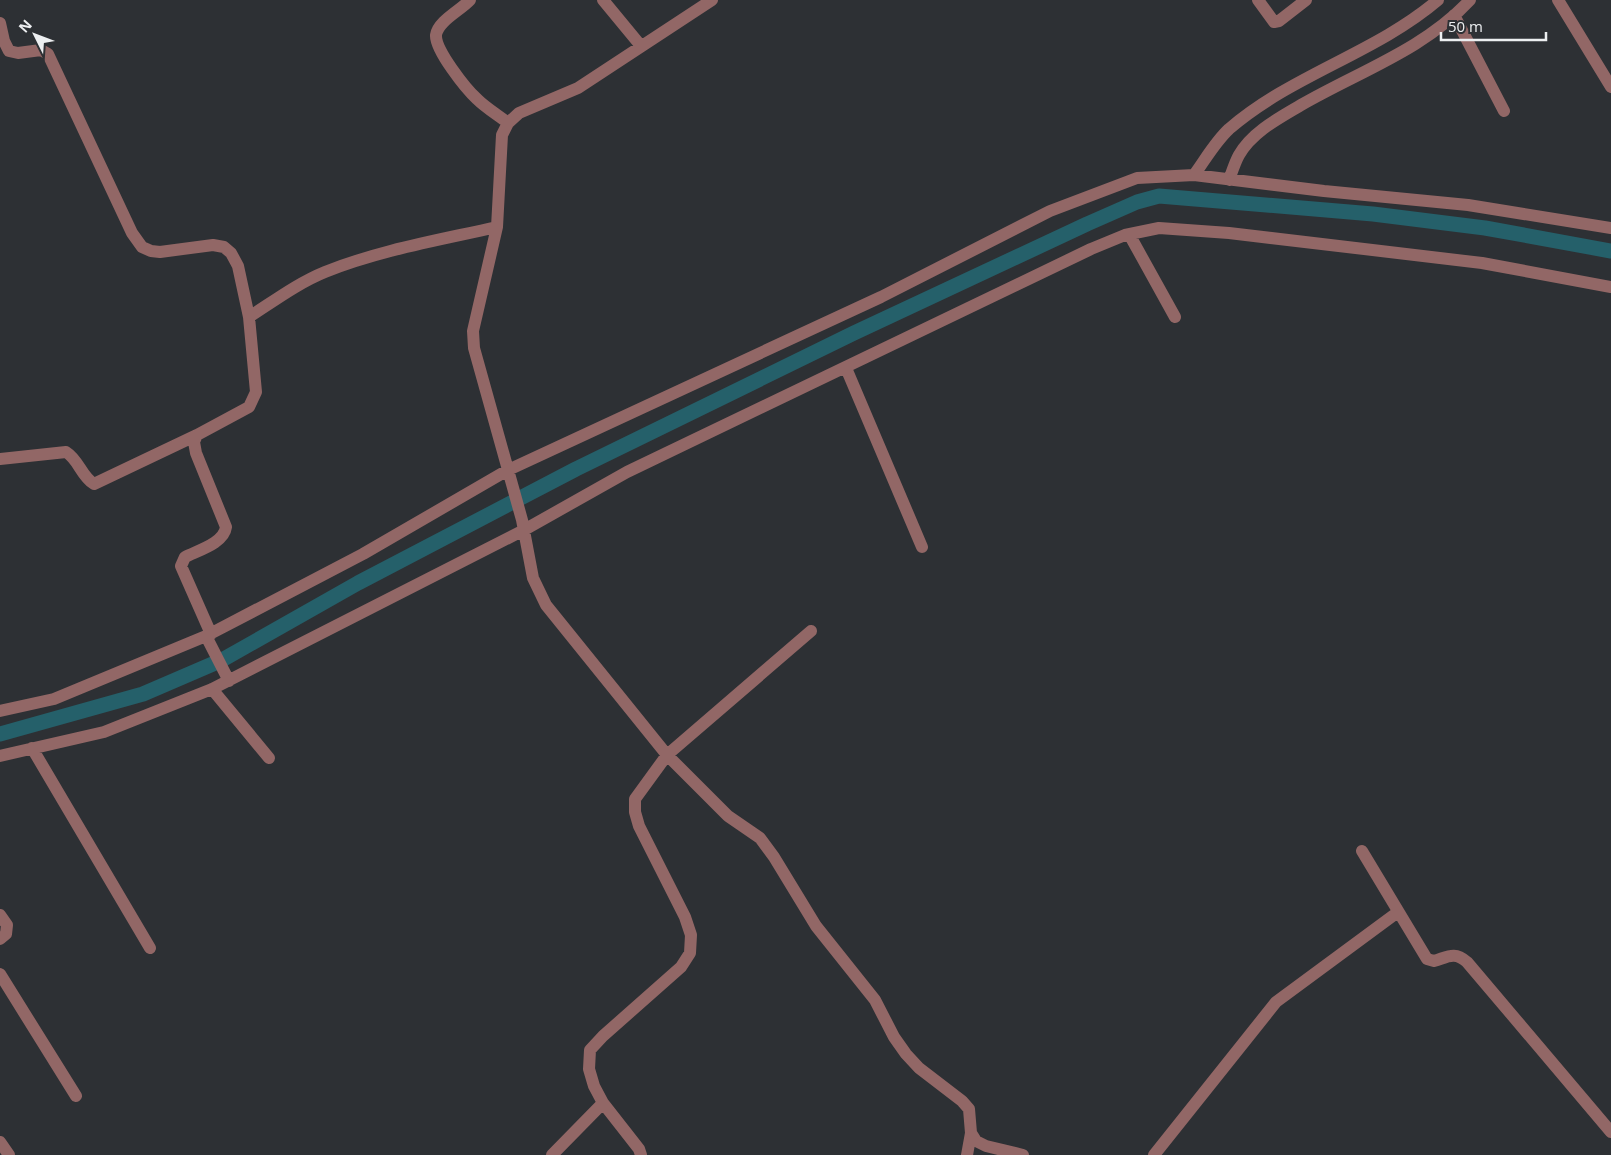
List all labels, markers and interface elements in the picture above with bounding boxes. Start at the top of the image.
north arrow [10,10,60,60]
scale bar [1441,10,1546,42]
text: N [14,15,36,37]
text: 50 m [1448,16,1483,36]

